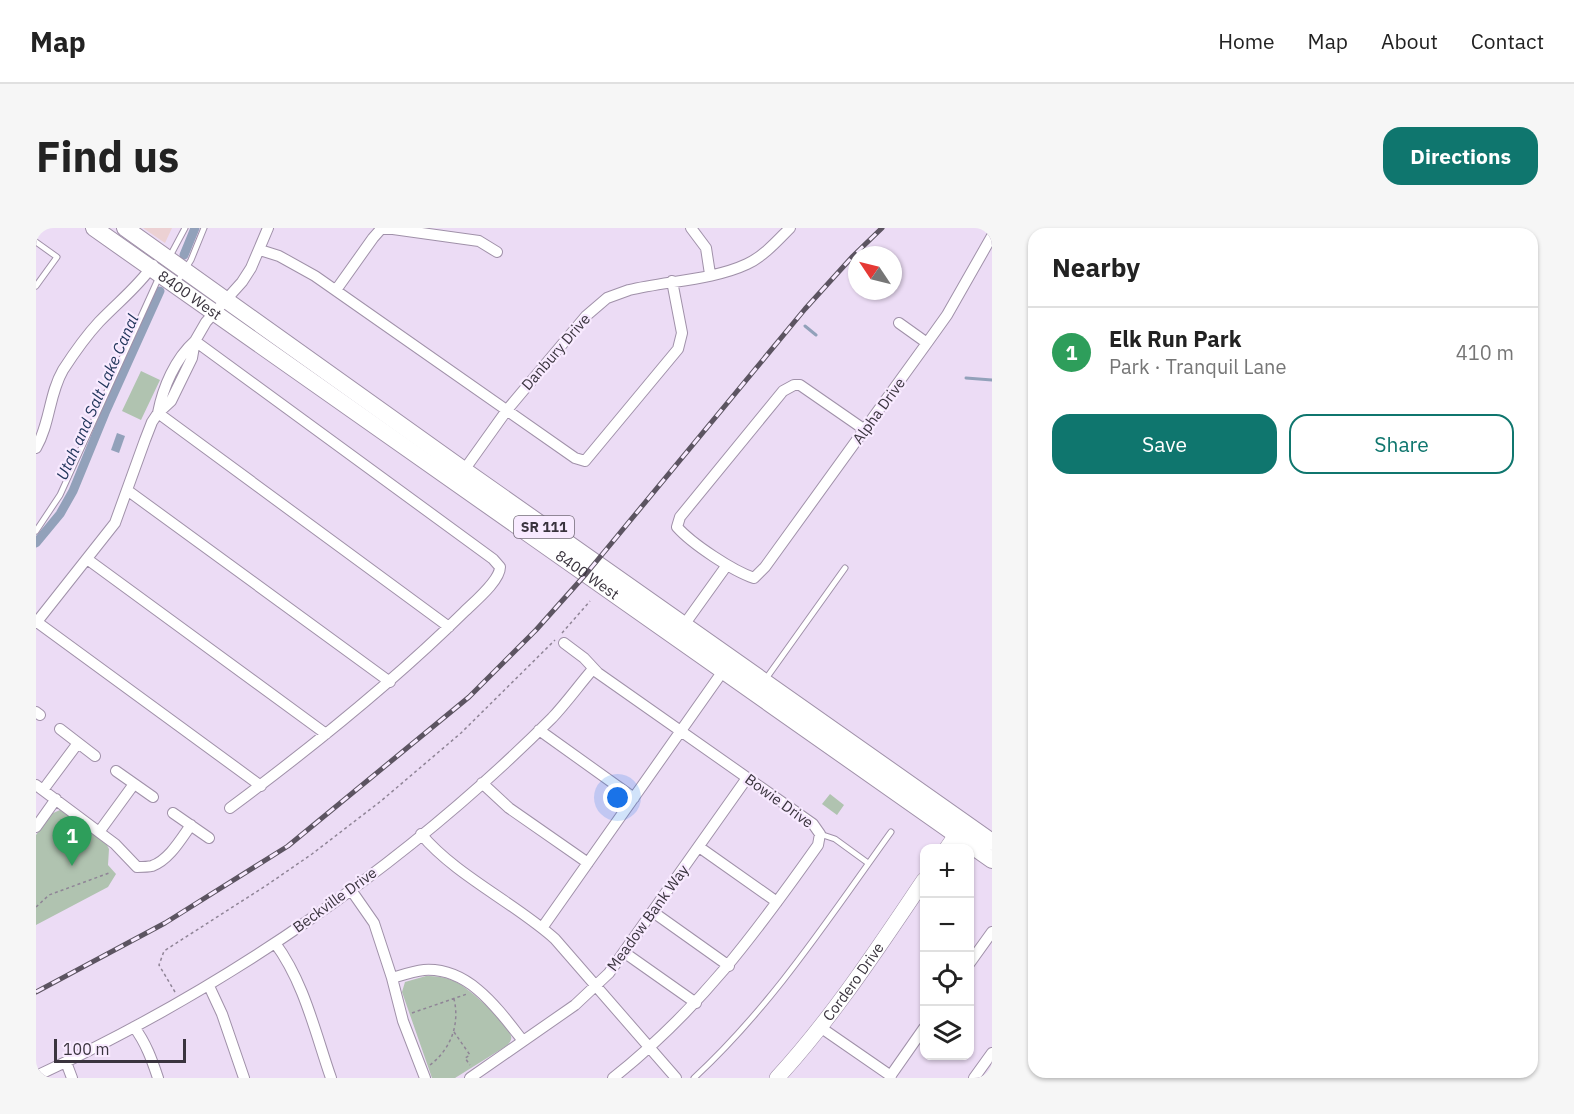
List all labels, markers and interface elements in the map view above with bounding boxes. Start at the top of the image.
text: Map [30,23,86,60]
text: Home [1218,27,1275,55]
text: Map [1308,27,1348,55]
text: About [1381,27,1438,55]
text: Contact [1471,27,1544,55]
button: Directions [1383,127,1538,185]
text: Find us [36,129,179,184]
north arrow [848,246,902,300]
text: Nearby [1052,250,1140,284]
street label: 8400 West [154,266,225,324]
street label: Danbury Drive [517,309,594,394]
water label: Utah and Salt Lake Canal [51,310,143,483]
text: Elk Run Park [1109,324,1241,353]
text: 1 [1066,339,1078,366]
text: 410 m [1456,339,1514,366]
text: Park · Tranquil Lane [1109,353,1286,380]
street label: Alpha Drive [848,374,909,448]
button: Save [1052,414,1277,474]
button: Share [1289,414,1514,474]
road number: SR 111 [514,516,574,538]
street label: 8400 West [552,546,623,604]
street label: Bowie Drive [741,769,817,832]
your location [603,783,632,812]
pin: 1 [52,816,92,866]
map controls [920,844,974,1060]
button: + [920,844,974,898]
street label: Meadow Bank Way [603,860,693,975]
street label: Beckville Drive [289,863,380,936]
button: − [920,898,974,952]
street label: Cordero Drive [818,939,888,1025]
button: locate [920,952,974,1006]
button: layers [920,1006,974,1060]
scale bar [54,1036,186,1064]
text: 100 m [63,1039,110,1059]

